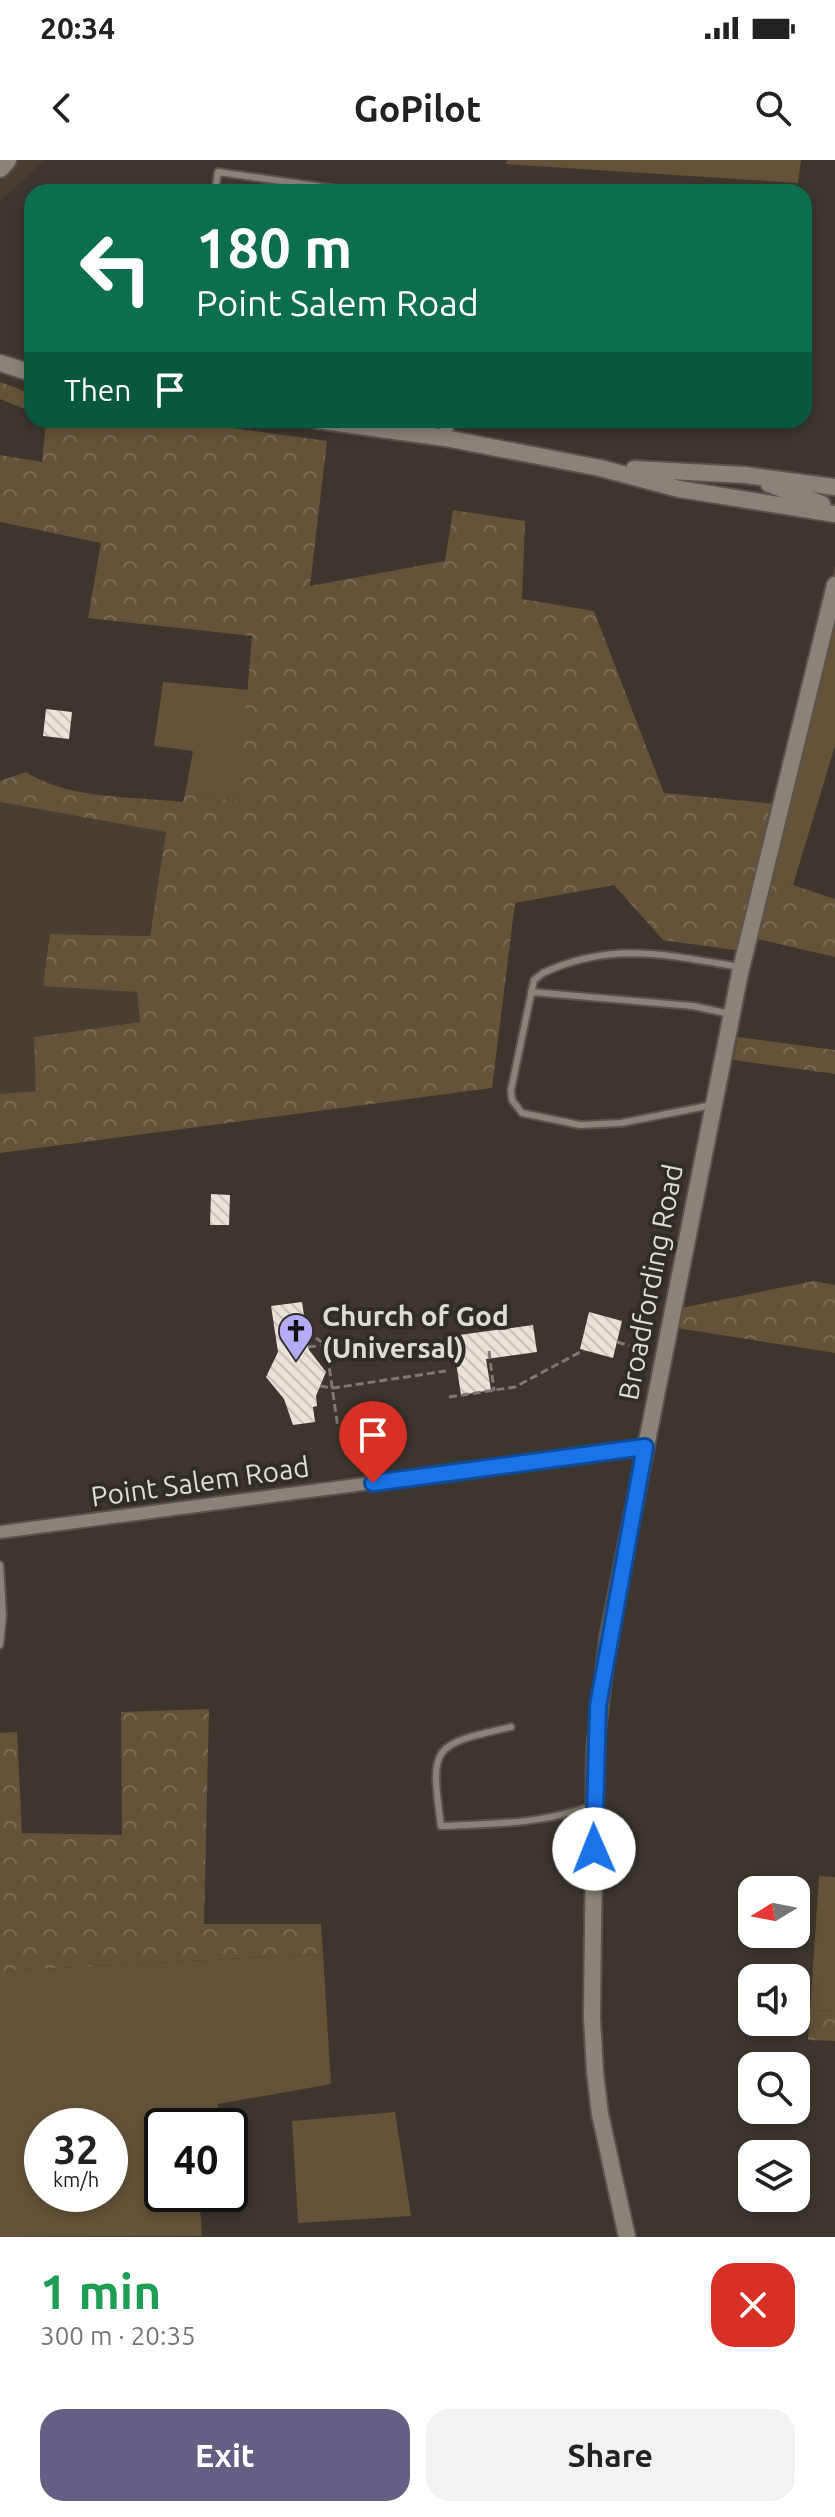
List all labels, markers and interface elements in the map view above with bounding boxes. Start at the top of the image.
text: 20:34 [40,11,115,45]
icon: back [40,86,84,130]
icon: search [751,86,795,130]
text: GoPilot [354,88,481,129]
icon: left [64,216,168,320]
text: 180 m [196,216,352,279]
text: Point Salem Road [196,282,479,323]
icon: arrive [148,368,192,412]
text: Then [64,373,132,407]
street label: Broadfording Road [612,1162,688,1402]
place label: Church of God (Universal) [322,1300,509,1364]
church icon: Church of God (Universal) [277,1312,315,1362]
pin [339,1401,407,1483]
icon: arrive [351,1413,395,1457]
street label: Point Salem Road [89,1450,311,1512]
position arrow [552,1807,636,1891]
north arrow [738,1876,810,1948]
map controls [738,1876,810,2212]
button: sound [738,1964,810,2036]
button: search [738,2052,810,2124]
speed limit sign: 40 [144,2108,248,2212]
text: 32 [53,2127,99,2172]
button: layers [738,2140,810,2212]
text: km/h [53,2168,99,2191]
button: close [711,2263,795,2347]
text: 1 min [40,2264,161,2318]
text: 300 m · 20:35 [40,2321,196,2350]
button: Exit [40,2409,410,2501]
button: Share [426,2409,795,2501]

